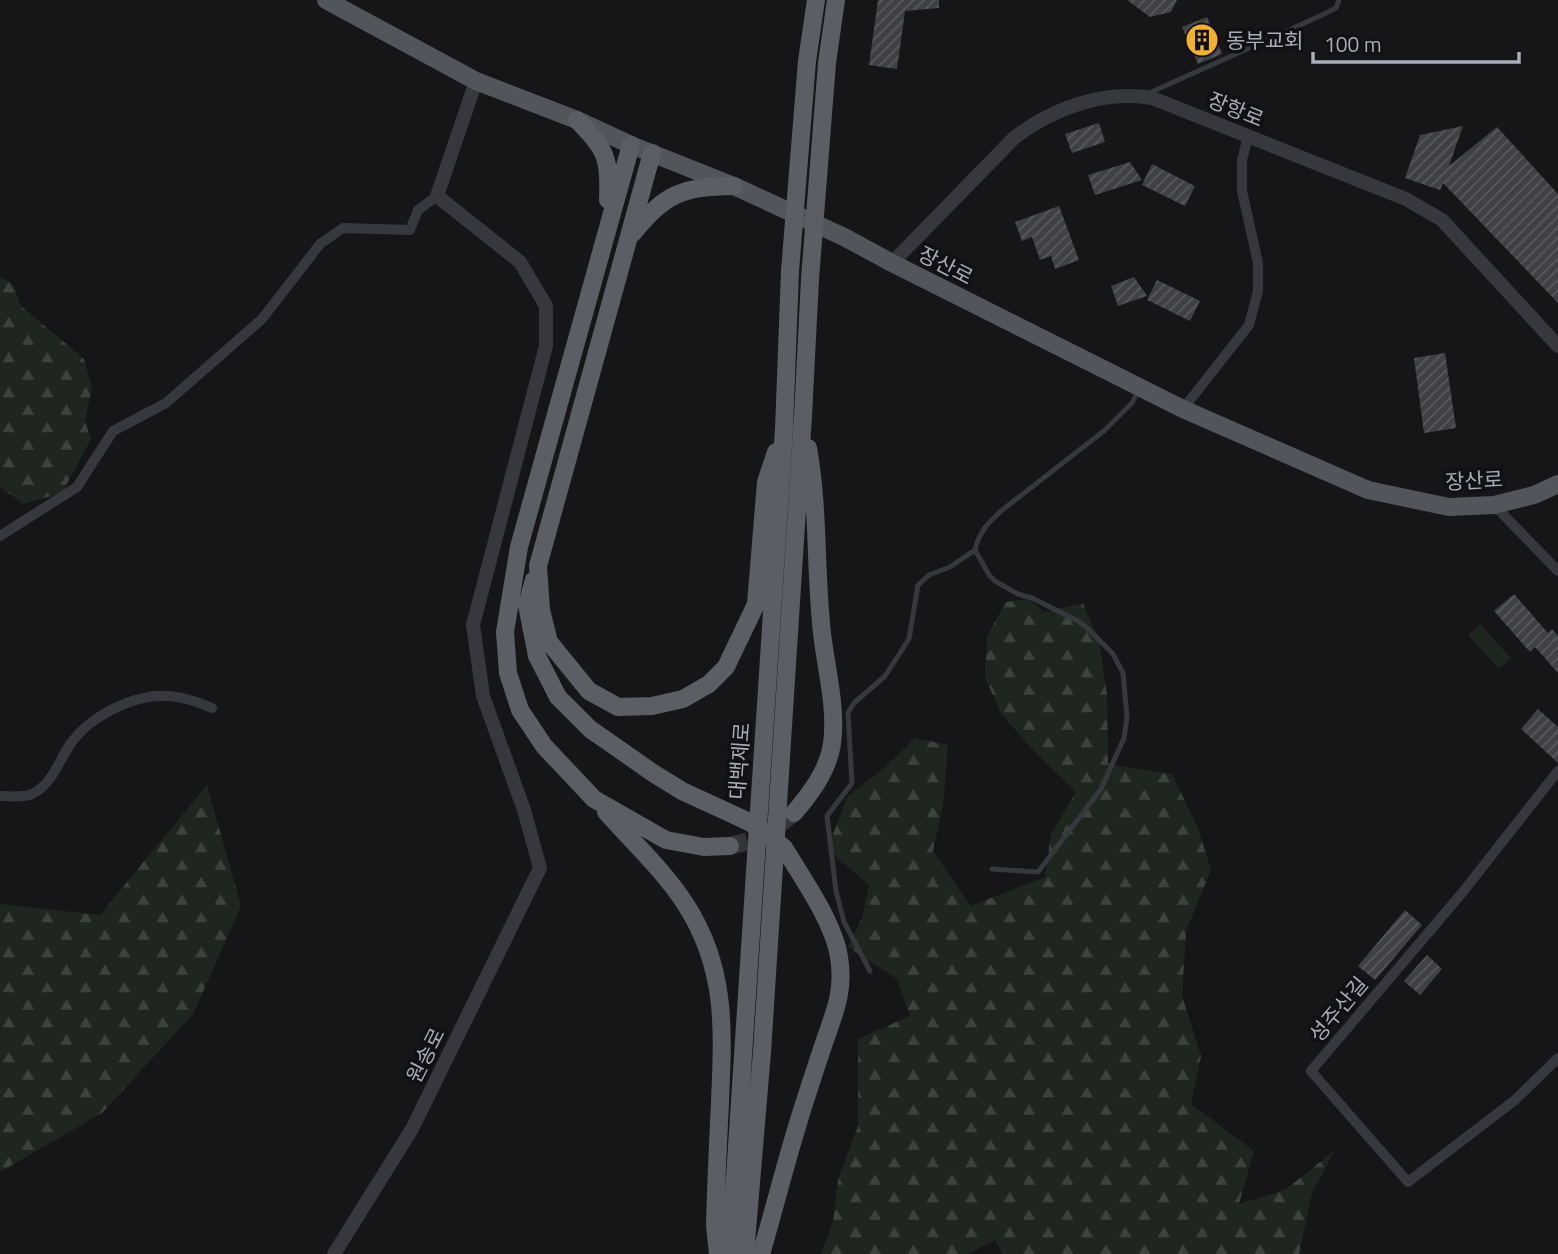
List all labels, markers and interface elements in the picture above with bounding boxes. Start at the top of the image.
building icon: 동부교회 [1183,21,1221,59]
scale bar [1313,21,1520,65]
place label: 동부교회 [1226,24,1303,56]
text: 100 m [1324,28,1381,60]
street label: 장항로 [1203,83,1269,135]
street label: 장산로 [913,238,979,292]
street label: 장산로 [1444,463,1504,497]
street label: 대백제로 [720,721,758,801]
street label: 성주산길 [1301,969,1375,1049]
street label: 원송로 [398,1022,452,1088]

